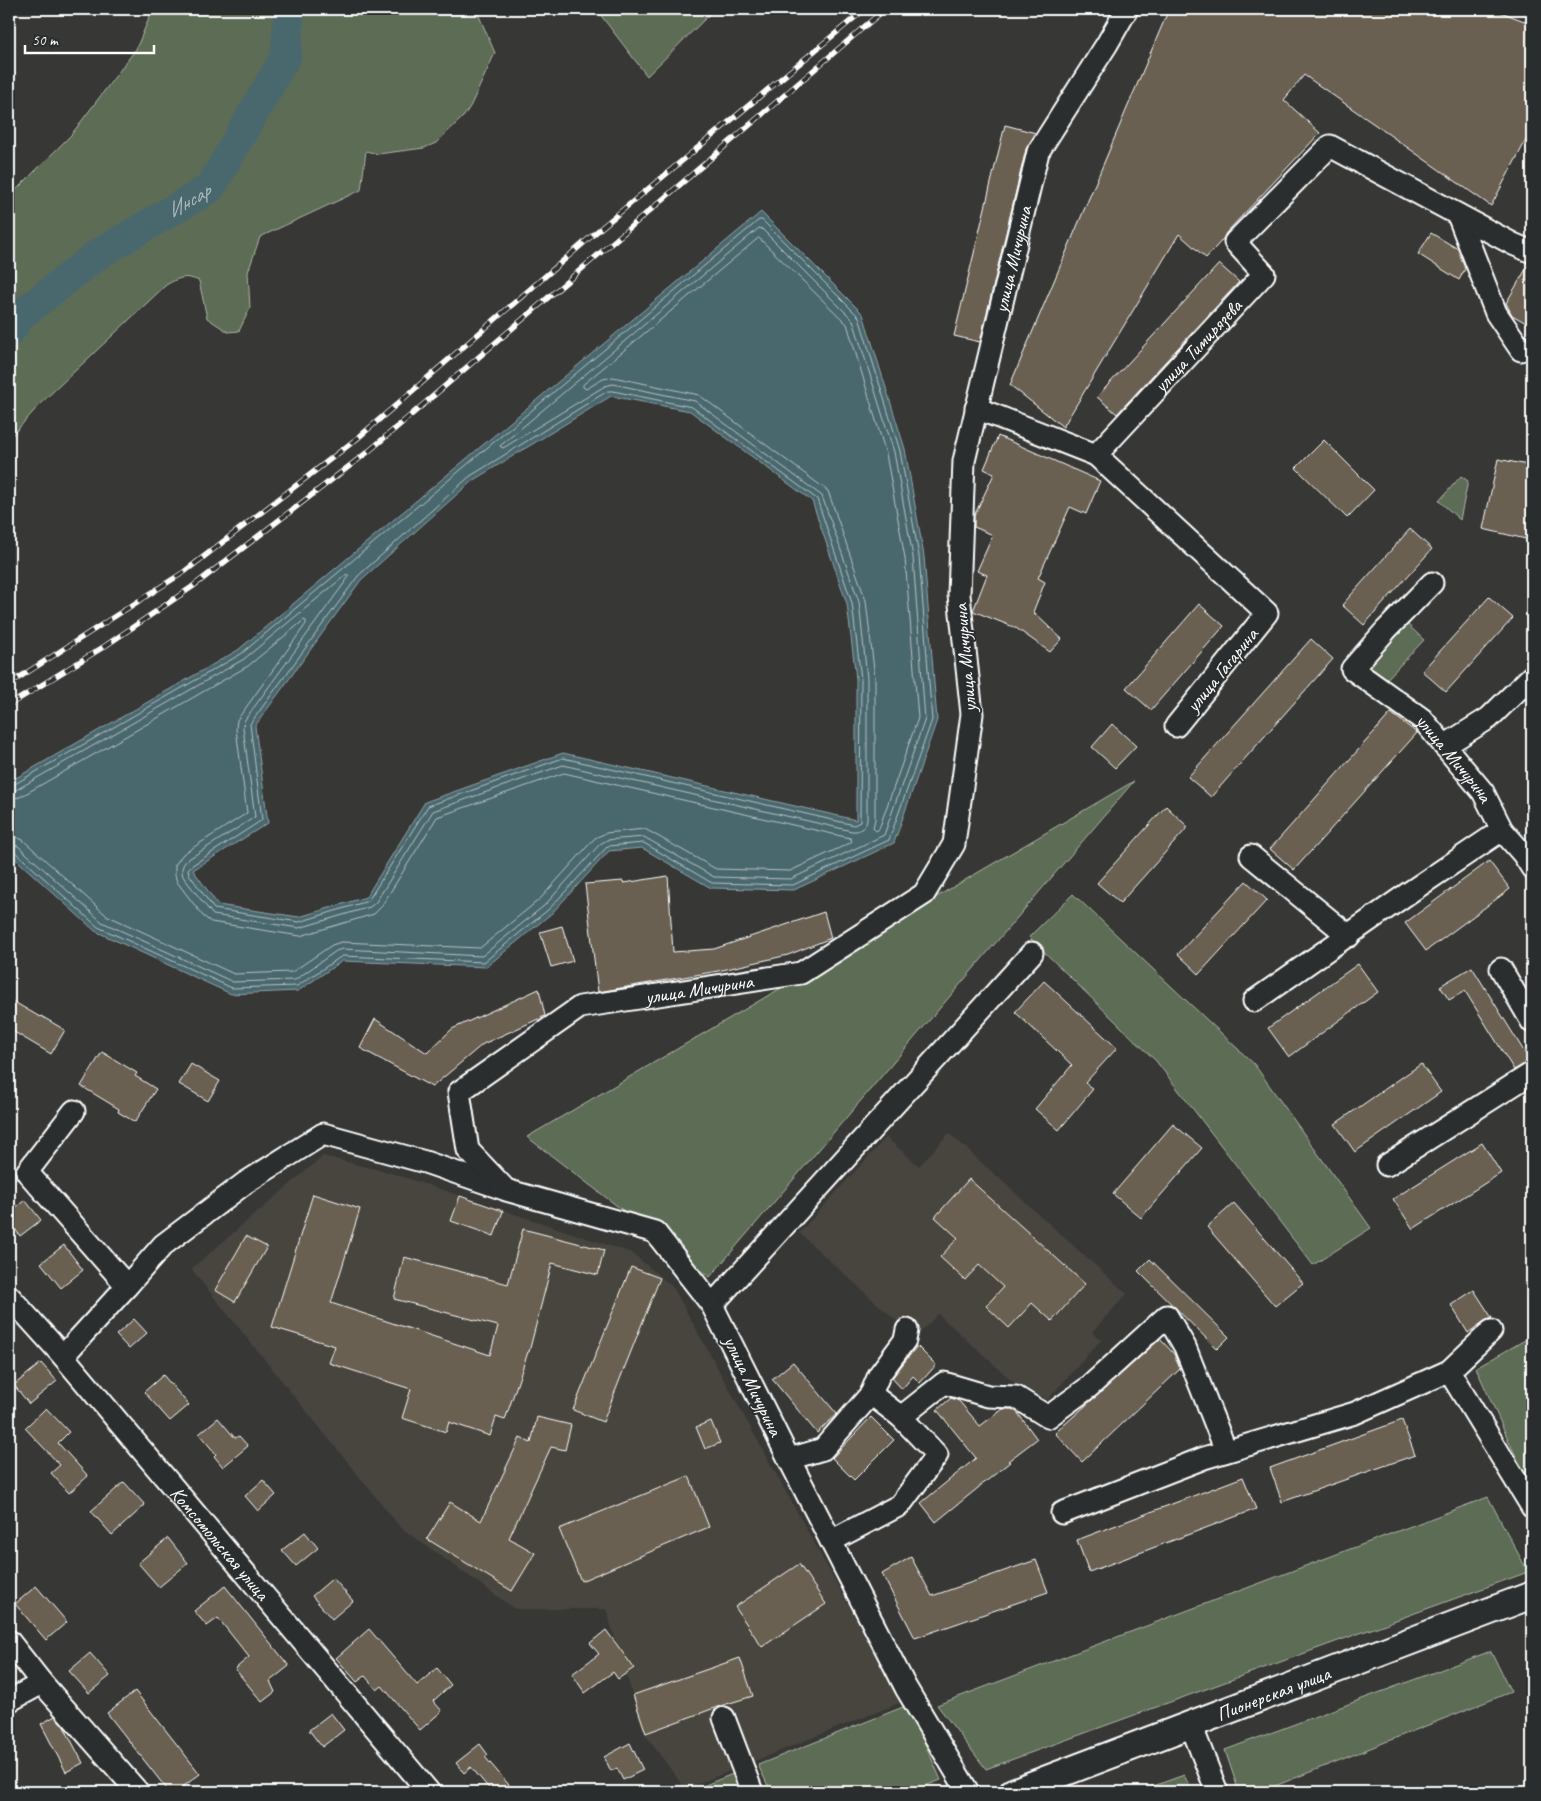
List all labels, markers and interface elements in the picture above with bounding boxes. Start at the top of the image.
scale bar [25,22,154,54]
text: 50 m [32,31,59,50]
water label: Инсар [162,176,218,224]
street label: улица Мичурина [987,202,1037,316]
street label: улица Тимирязева [1147,292,1248,398]
street label: улица Мичурина [948,601,982,714]
street label: улица Гагарина [1180,622,1264,718]
street label: улица Мичурина [1411,706,1499,807]
street label: улица Мичурина [642,968,756,1009]
street label: улица Мичурина [717,1331,789,1441]
street label: Комсомольская улица [165,1481,276,1607]
street label: Пионерская улица [1212,1660,1335,1726]

